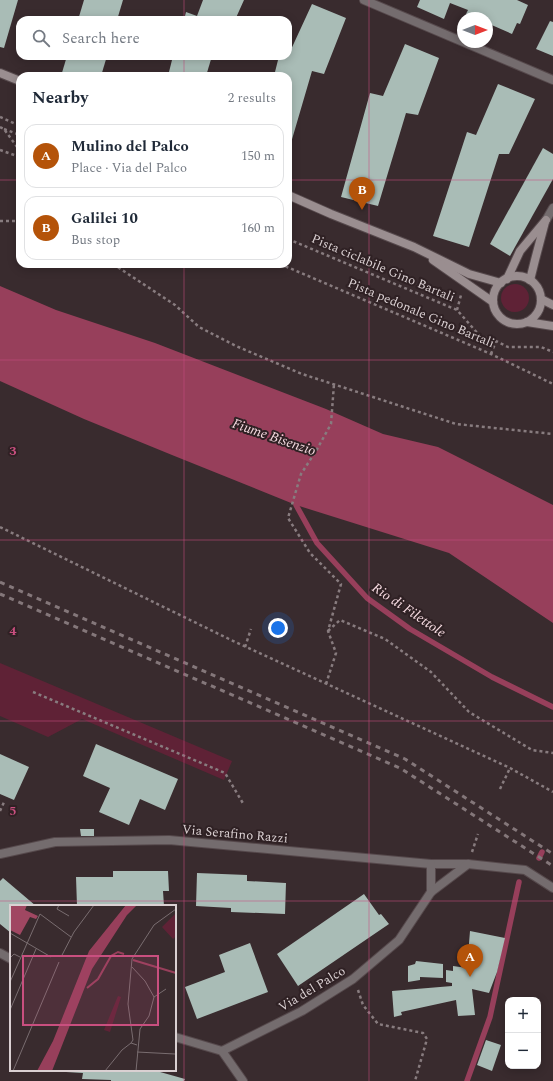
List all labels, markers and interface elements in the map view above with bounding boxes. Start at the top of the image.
north arrow [457,12,493,48]
search box [16,16,292,60]
icon: search [30,27,52,49]
text: Search here [62,27,140,50]
text: Nearby [32,85,88,111]
text: 2 results [228,88,276,108]
text: Mulino del Palco [71,135,189,158]
text: A [41,146,51,166]
text: 150 m [241,146,275,166]
text: Place · Via del Palco [71,158,187,178]
pin: B [349,177,375,210]
text: Galilei 10 [71,207,138,230]
text: B [41,218,51,238]
text: 160 m [241,218,275,238]
street label: Pista ciclabile Gino Bartali [308,229,458,307]
text: Bus stop [71,230,120,250]
street label: Pista pedonale Gino Bartali [344,273,498,353]
water label: Fiume Bisenzio [229,413,319,461]
text: 3 [9,441,17,461]
water label: Rio di Filettole [368,577,450,643]
your location [268,618,288,638]
text: 4 [9,621,17,641]
text: 5 [9,801,17,821]
street label: Via Serafino Razzi [181,819,289,849]
inset map [10,905,176,1071]
pin: A [457,944,483,977]
street label: Via del Palco [275,961,349,1017]
map controls [505,997,541,1069]
button: + [505,997,541,1033]
button: − [505,1033,541,1069]

